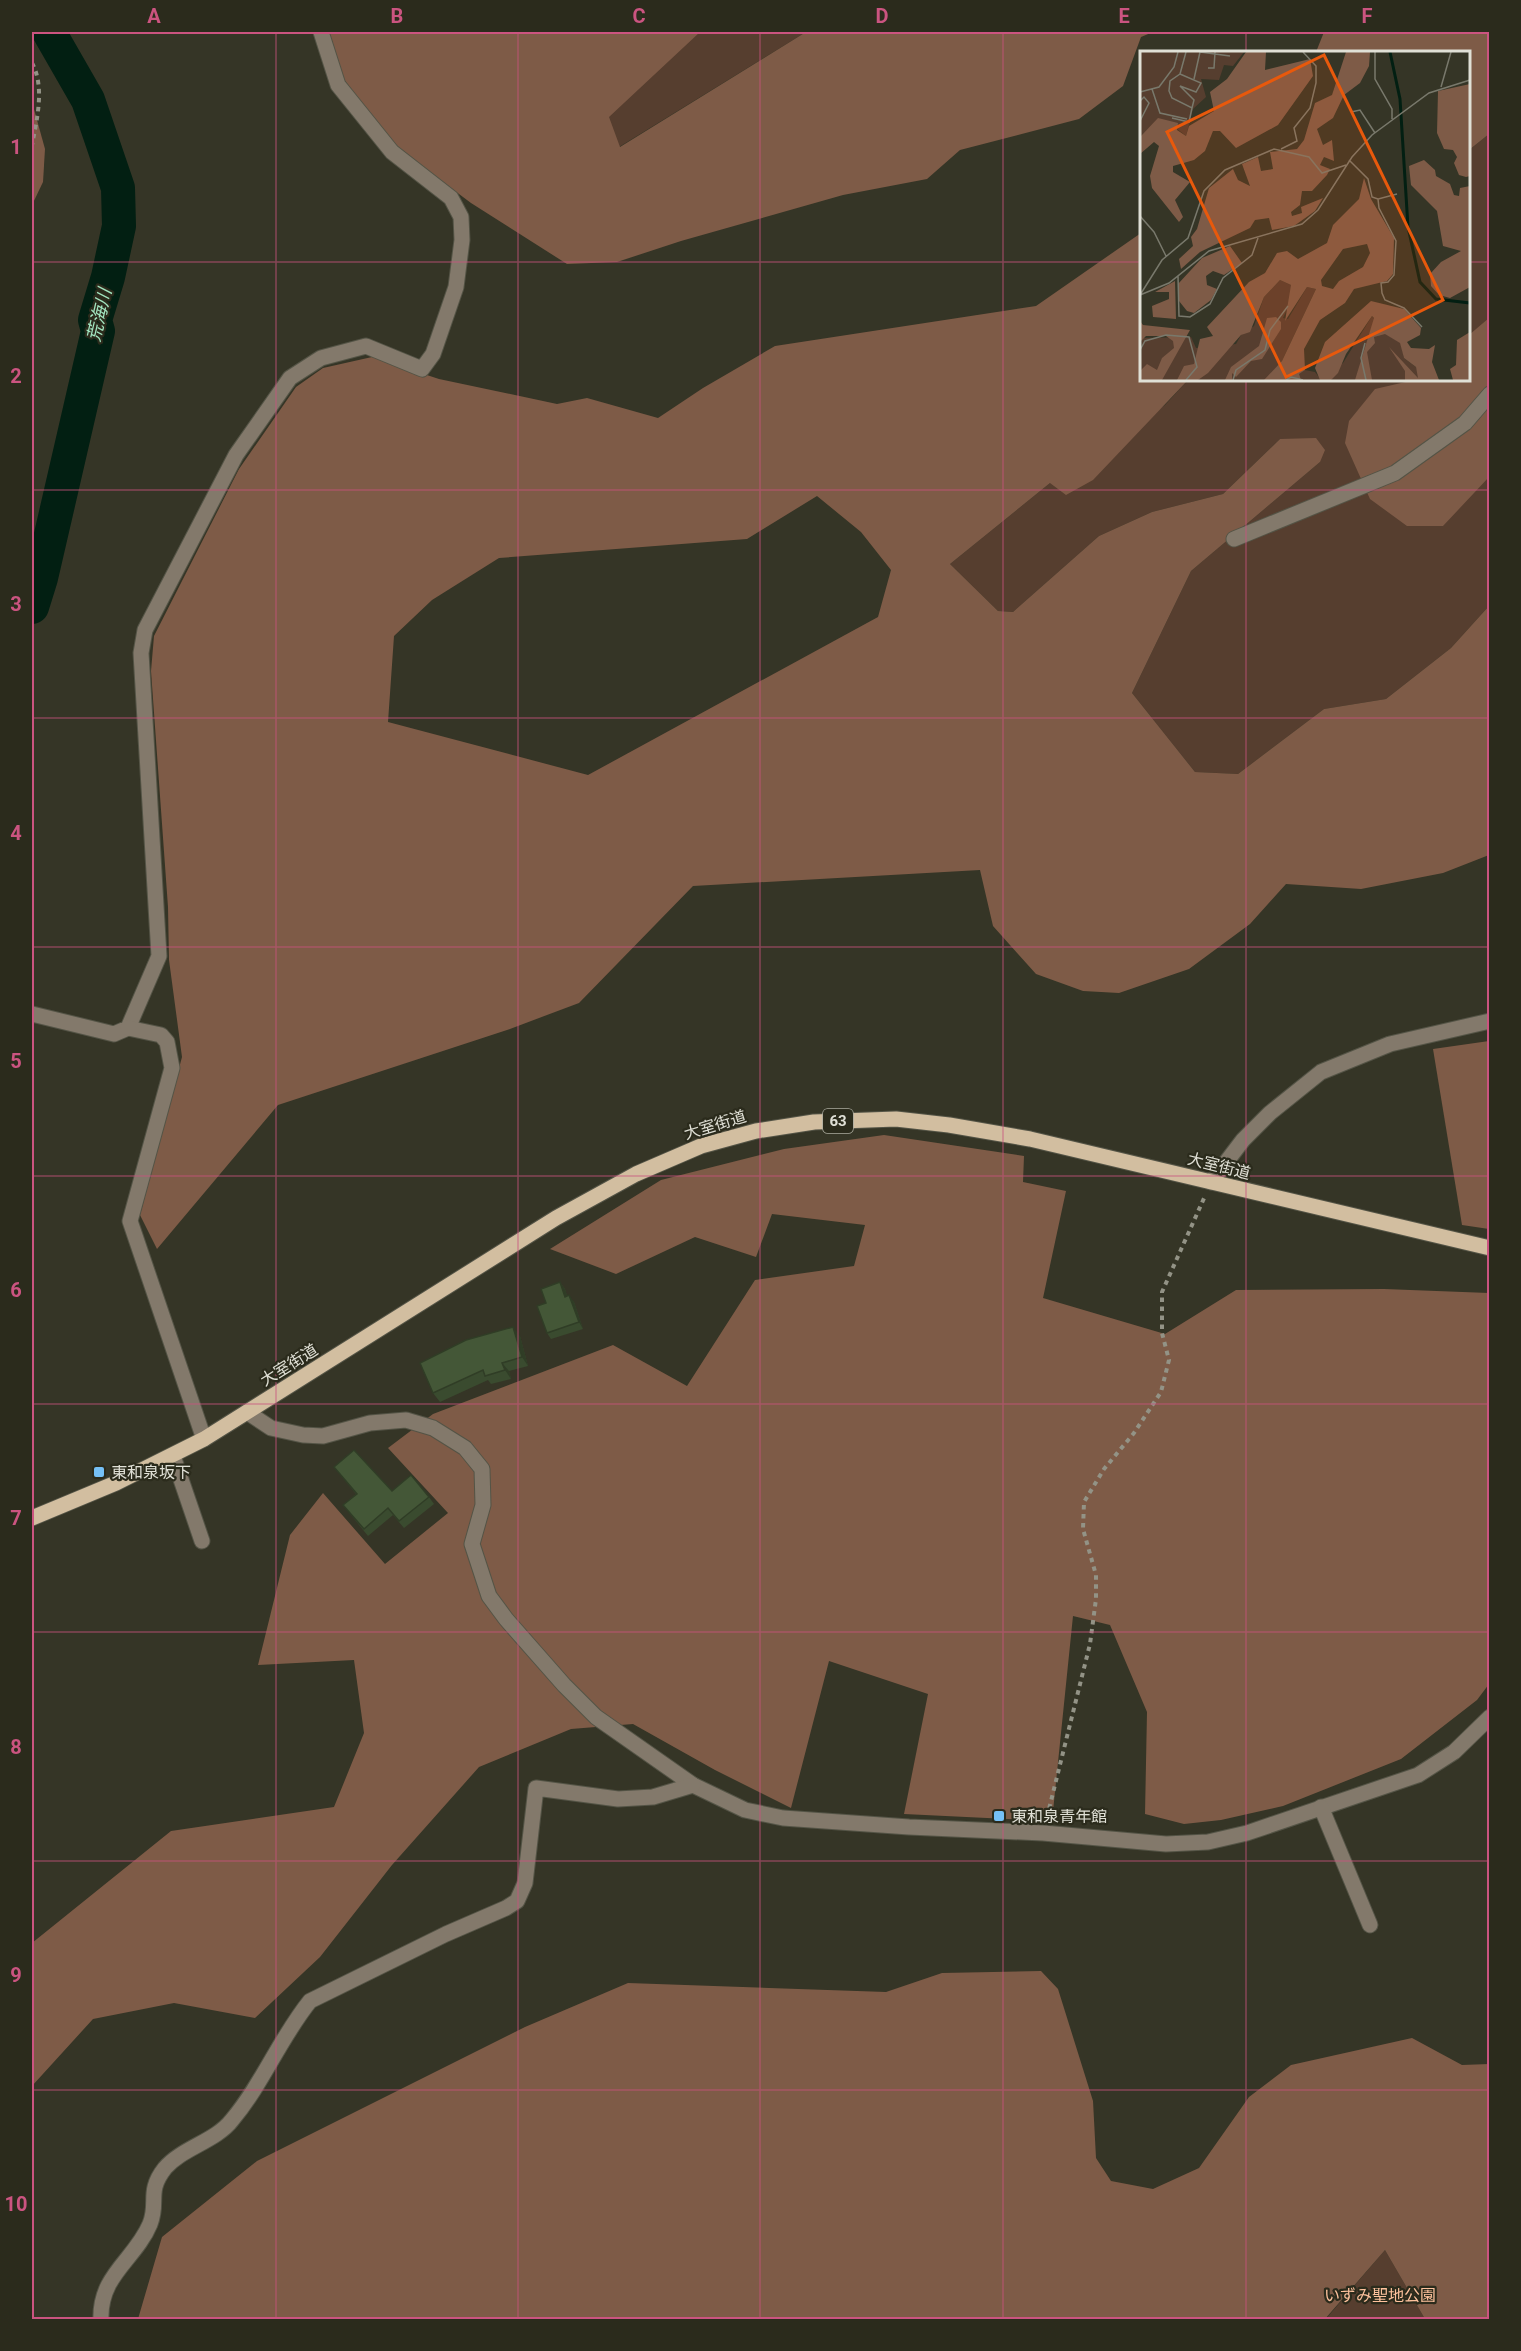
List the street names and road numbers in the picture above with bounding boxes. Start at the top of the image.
street label: 大室街道 [682,1107,748,1143]
road number: 63 [823,1109,853,1133]
street label: 大室街道 [1186,1149,1252,1183]
street label: 大室街道 [257,1340,321,1390]

